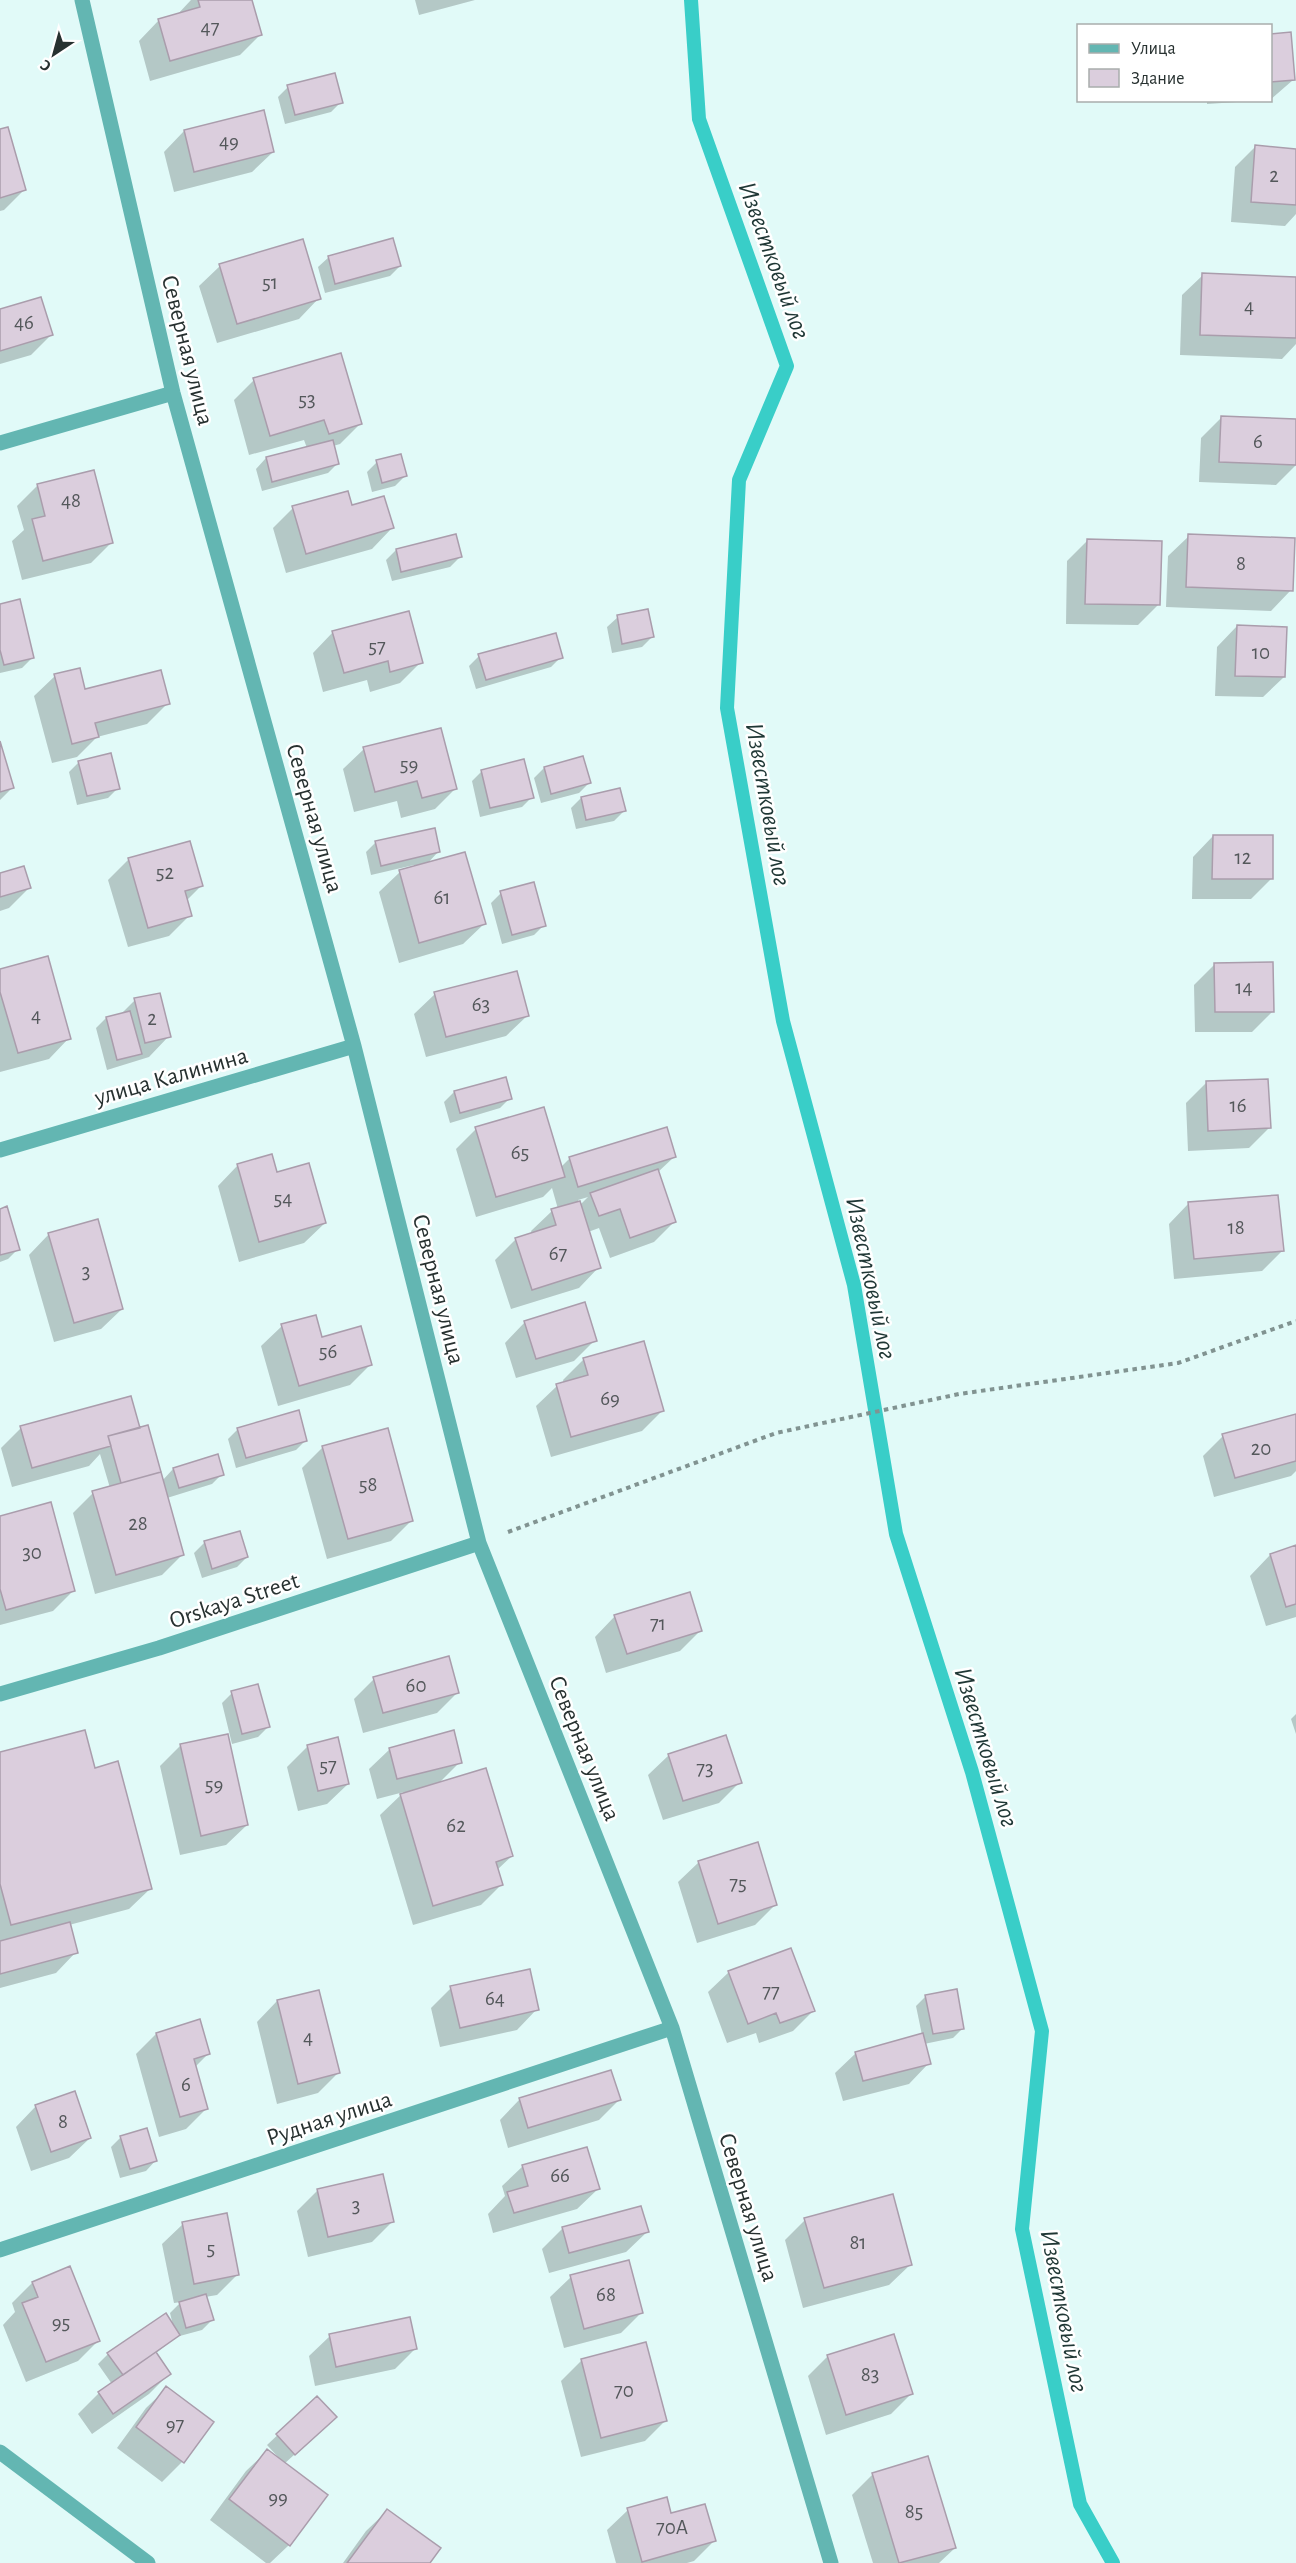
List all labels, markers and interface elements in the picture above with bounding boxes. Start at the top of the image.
house number: 47 [201,17,220,38]
north arrow [24,24,84,84]
legend [1077,24,1272,102]
text: Улица [1131,40,1176,58]
text: С [37,56,54,74]
text: Здание [1131,70,1185,88]
house number: 49 [219,131,239,152]
house number: 2 [1269,165,1279,186]
water label: Известковый лог [734,178,814,342]
house number: 51 [262,272,278,293]
street label: Северная улица [157,273,217,428]
house number: 4 [1244,296,1254,317]
house number: 46 [14,312,34,333]
house number: 53 [298,389,316,410]
house number: 6 [1253,431,1263,452]
house number: 48 [61,490,81,511]
house number: 8 [1236,553,1246,574]
house number: 57 [368,636,386,657]
house number: 10 [1252,642,1270,663]
water label: Известковый лог [741,721,795,888]
street label: Северная улица [281,741,347,896]
house number: 59 [400,754,418,775]
house number: 12 [1235,847,1251,868]
house number: 52 [156,862,174,883]
house number: 61 [433,887,451,908]
house number: 14 [1235,977,1253,998]
house number: 63 [472,994,490,1015]
house number: 4 [31,1005,41,1026]
house number: 2 [147,1008,157,1029]
street label: улица Калинина [91,1044,251,1111]
house number: 16 [1229,1095,1247,1116]
house number: 65 [511,1142,529,1163]
house number: 54 [274,1188,292,1209]
water label: Известковый лог [841,1195,901,1361]
street label: Северная улица [408,1212,468,1367]
house number: 18 [1227,1217,1245,1238]
house number: 67 [549,1243,568,1264]
house number: 3 [82,1261,90,1282]
house number: 56 [319,1341,337,1362]
house number: 69 [600,1388,620,1409]
house number: 20 [1251,1438,1271,1459]
house number: 58 [359,1474,377,1495]
house number: 28 [128,1513,148,1534]
house number: 30 [22,1542,42,1563]
street label: Orskaya Street [167,1569,302,1633]
house number: 71 [650,1613,666,1634]
water label: Известковый лог [950,1665,1023,1830]
street label: Северная улица [544,1672,624,1824]
house number: 60 [406,1675,426,1696]
house number: 57 [319,1755,337,1776]
house number: 73 [696,1758,714,1779]
house number: 59 [205,1774,223,1795]
house number: 62 [446,1815,466,1836]
house number: 75 [729,1873,747,1894]
house number: 77 [762,1981,780,2002]
house number: 64 [485,1988,505,2009]
house number: 4 [303,2027,313,2048]
house number: 6 [181,2074,191,2095]
street label: Рудная улица [264,2087,395,2151]
house number: 8 [58,2111,68,2132]
street label: Северная улица [714,2130,782,2284]
house number: 66 [550,2165,570,2186]
house number: 3 [352,2195,360,2216]
water label: Известковый лог [1036,2228,1092,2395]
house number: 81 [849,2232,867,2253]
house number: 5 [207,2238,215,2259]
house number: 68 [596,2284,616,2305]
house number: 95 [52,2312,70,2333]
house number: 83 [861,2364,879,2385]
house number: 70 [614,2380,634,2401]
house number: 97 [166,2414,185,2435]
house number: 99 [268,2487,288,2508]
house number: 85 [905,2501,923,2522]
house number: 70А [656,2517,688,2538]

